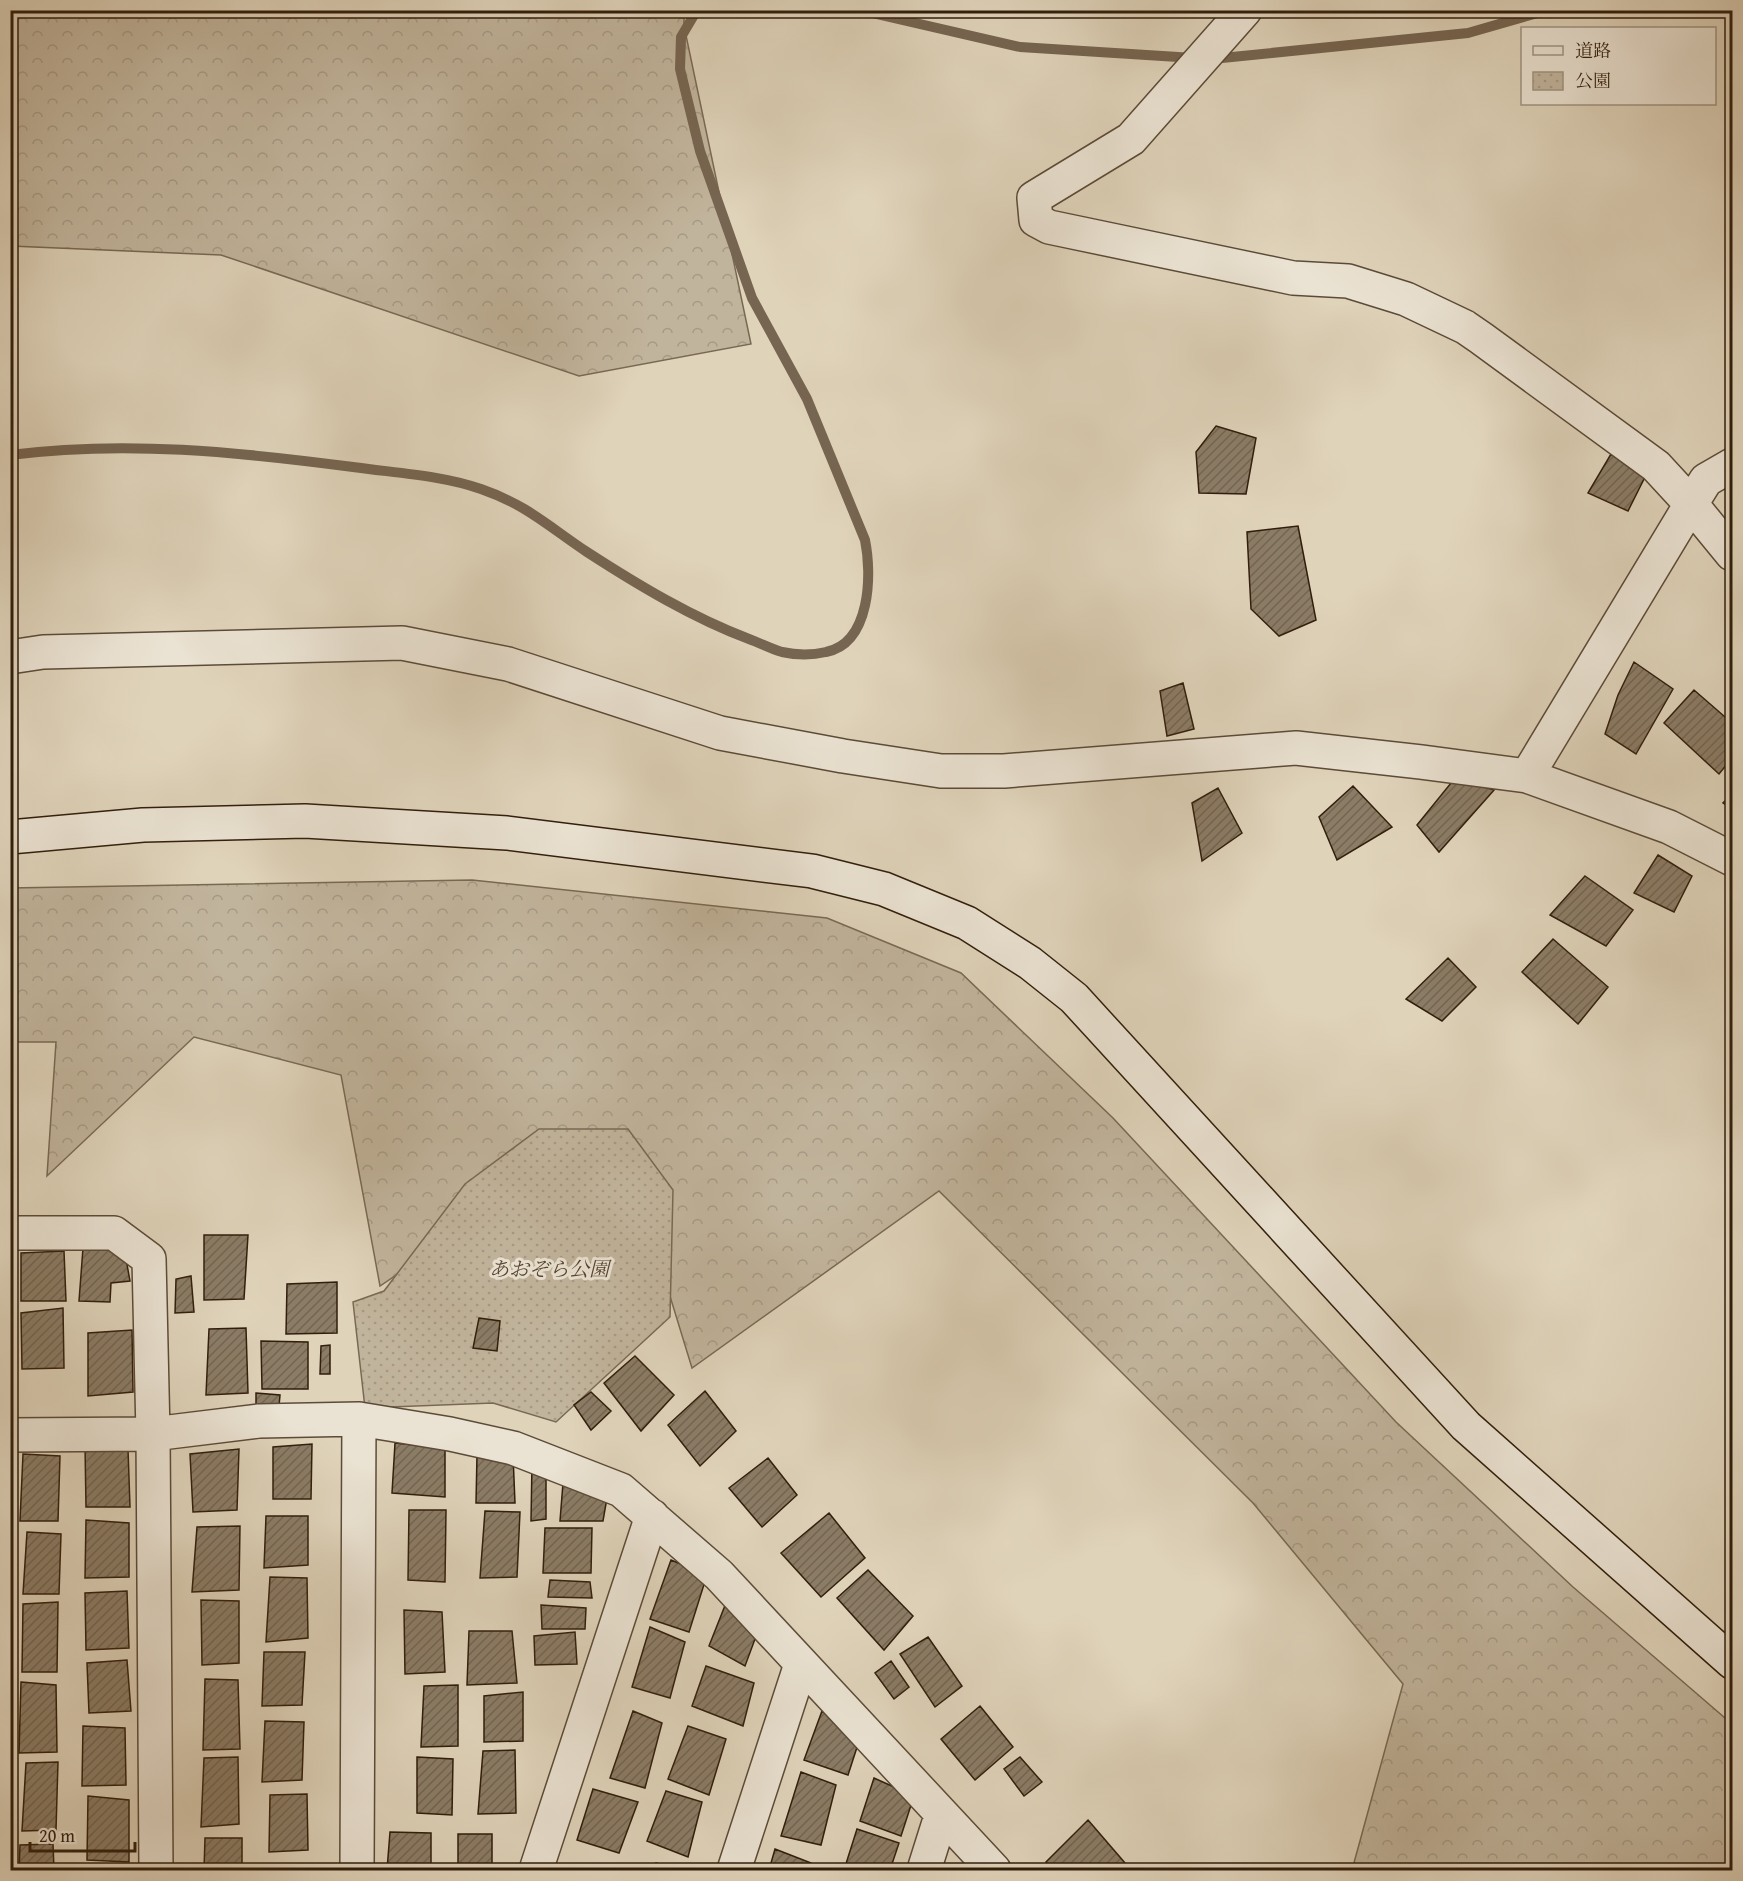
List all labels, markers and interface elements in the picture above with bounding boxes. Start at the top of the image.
legend [1521,27,1716,105]
text: 道路 [1575,37,1611,64]
text: 公園 [1575,67,1611,94]
park label: あおぞら公園 [489,1254,612,1283]
scale bar [30,1815,135,1853]
text: 20 m [39,1822,75,1849]

